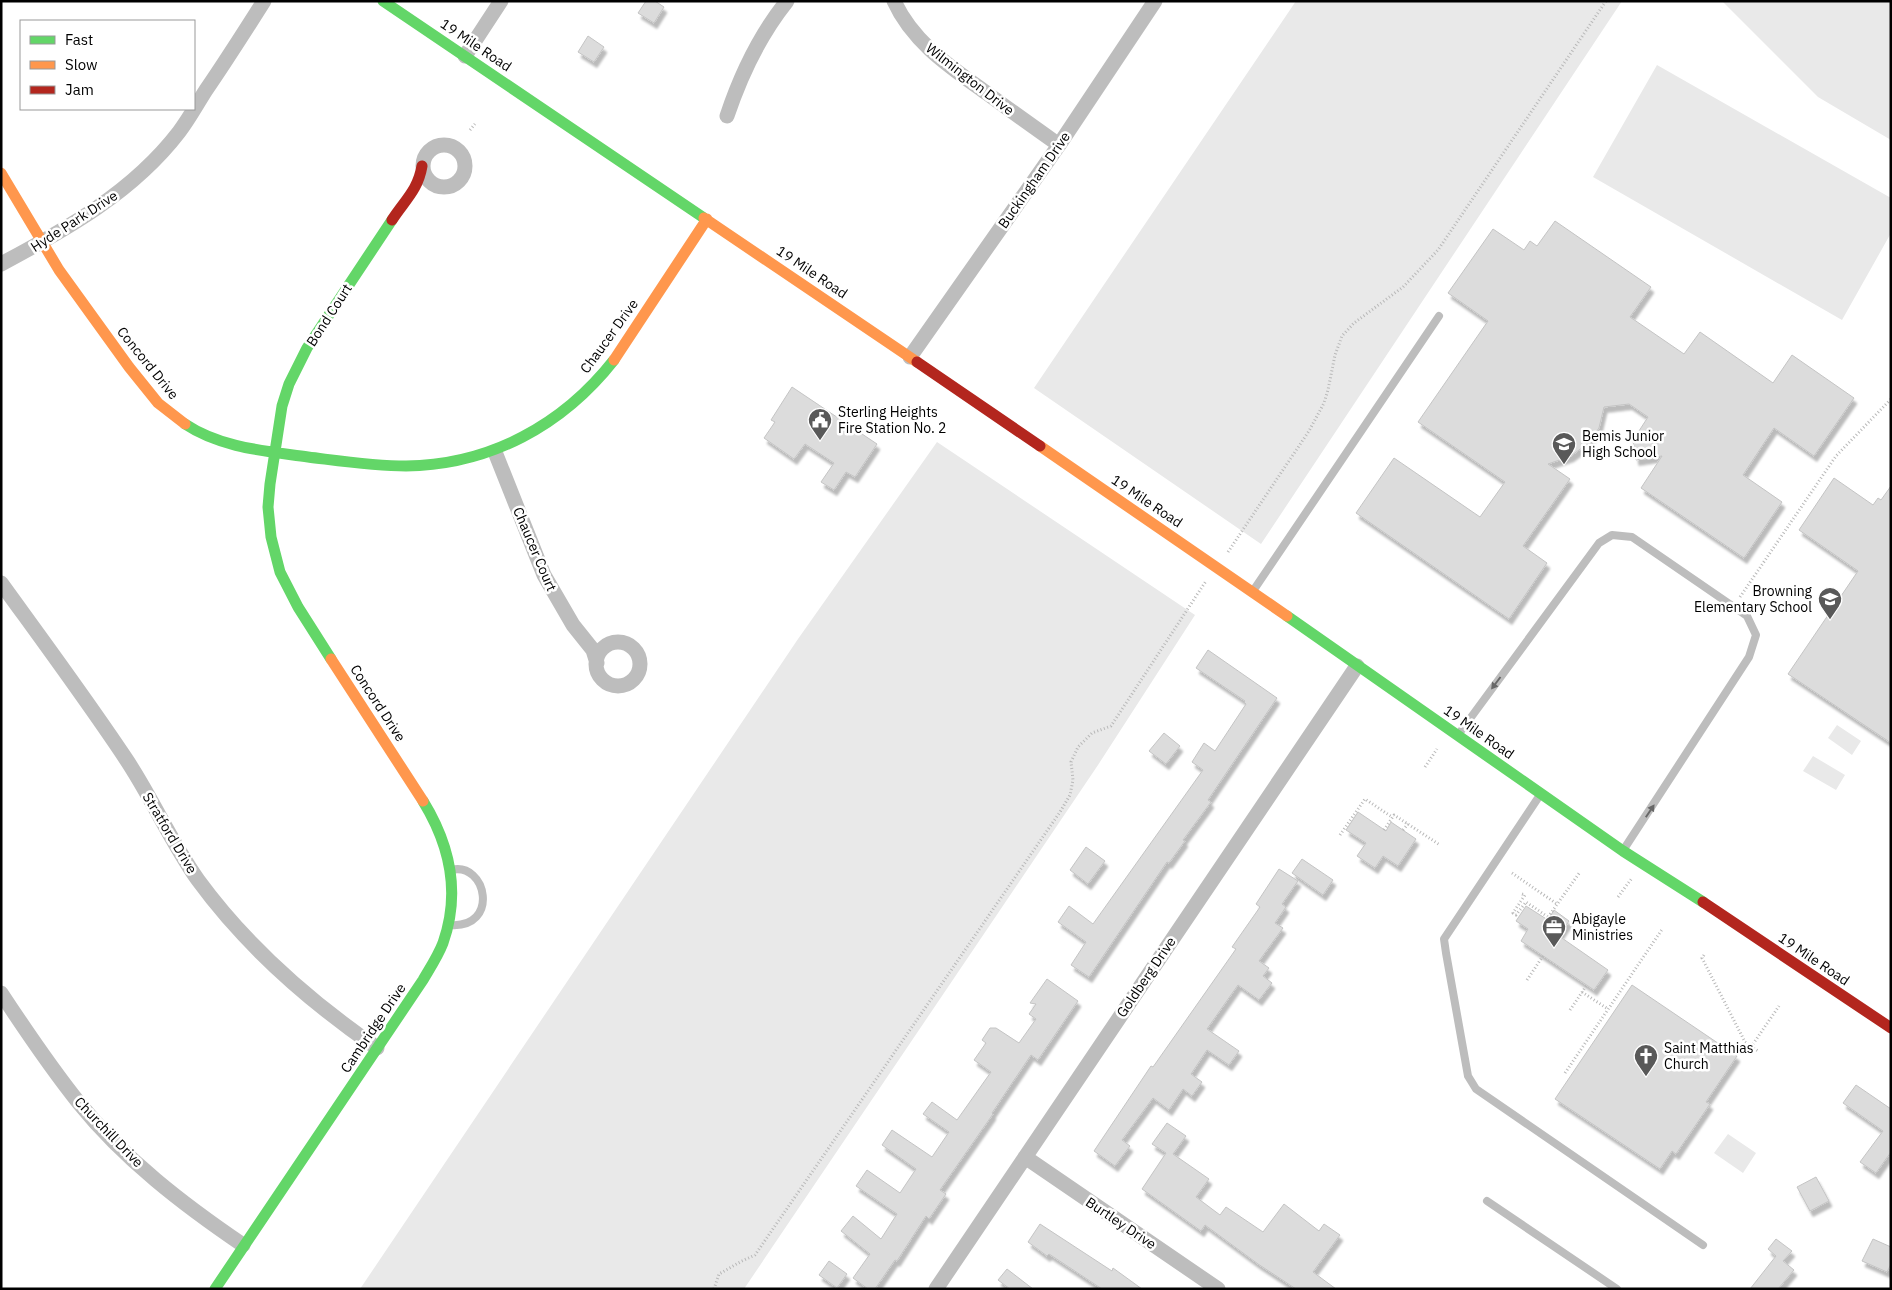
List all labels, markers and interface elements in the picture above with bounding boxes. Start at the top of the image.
street label: 19 Mile Road [437,15,515,75]
legend [20,20,195,110]
text: Fast [65,30,93,49]
street label: Wilmington Drive [922,39,1018,119]
text: Slow [65,55,98,74]
text: Jam [65,80,94,99]
street label: Buckingham Drive [994,128,1074,232]
street label: Hyde Park Drive [27,186,121,256]
street label: 19 Mile Road [773,242,851,302]
street label: Bond Court [302,280,356,350]
street label: Chaucer Drive [576,295,642,377]
street label: Concord Drive [113,323,183,403]
place label: Sterling Heights Fire Station No. 2 [838,403,946,437]
public building icon: Sterling Heights Fire Station No. 2 [807,407,833,441]
place label: Bemis Junior High School [1582,427,1664,461]
school or university icon: Bemis Junior High School [1551,431,1577,465]
street label: 19 Mile Road [1108,471,1186,531]
street label: Chaucer Court [509,504,561,594]
place label: Browning Elementary School [1694,582,1813,616]
school or university icon: Browning Elementary School [1817,586,1843,620]
street label: Concord Drive [346,661,410,745]
one-way arrow [1491,676,1501,690]
street label: 19 Mile Road [1440,701,1518,763]
street label: Stratford Drive [139,789,201,877]
one-way arrow [1646,804,1655,817]
place label: Abigayle Ministries [1572,910,1633,944]
office icon: Abigayle Ministries [1541,914,1567,948]
street label: 19 Mile Road [1775,929,1853,989]
street label: Goldberg Drive [1112,933,1180,1021]
street label: Cambridge Drive [336,980,410,1076]
place label: Saint Matthias Church [1664,1039,1754,1073]
church icon: Saint Matthias Church [1633,1043,1659,1077]
street label: Churchill Drive [71,1093,147,1171]
street label: Burtley Drive [1082,1193,1160,1253]

